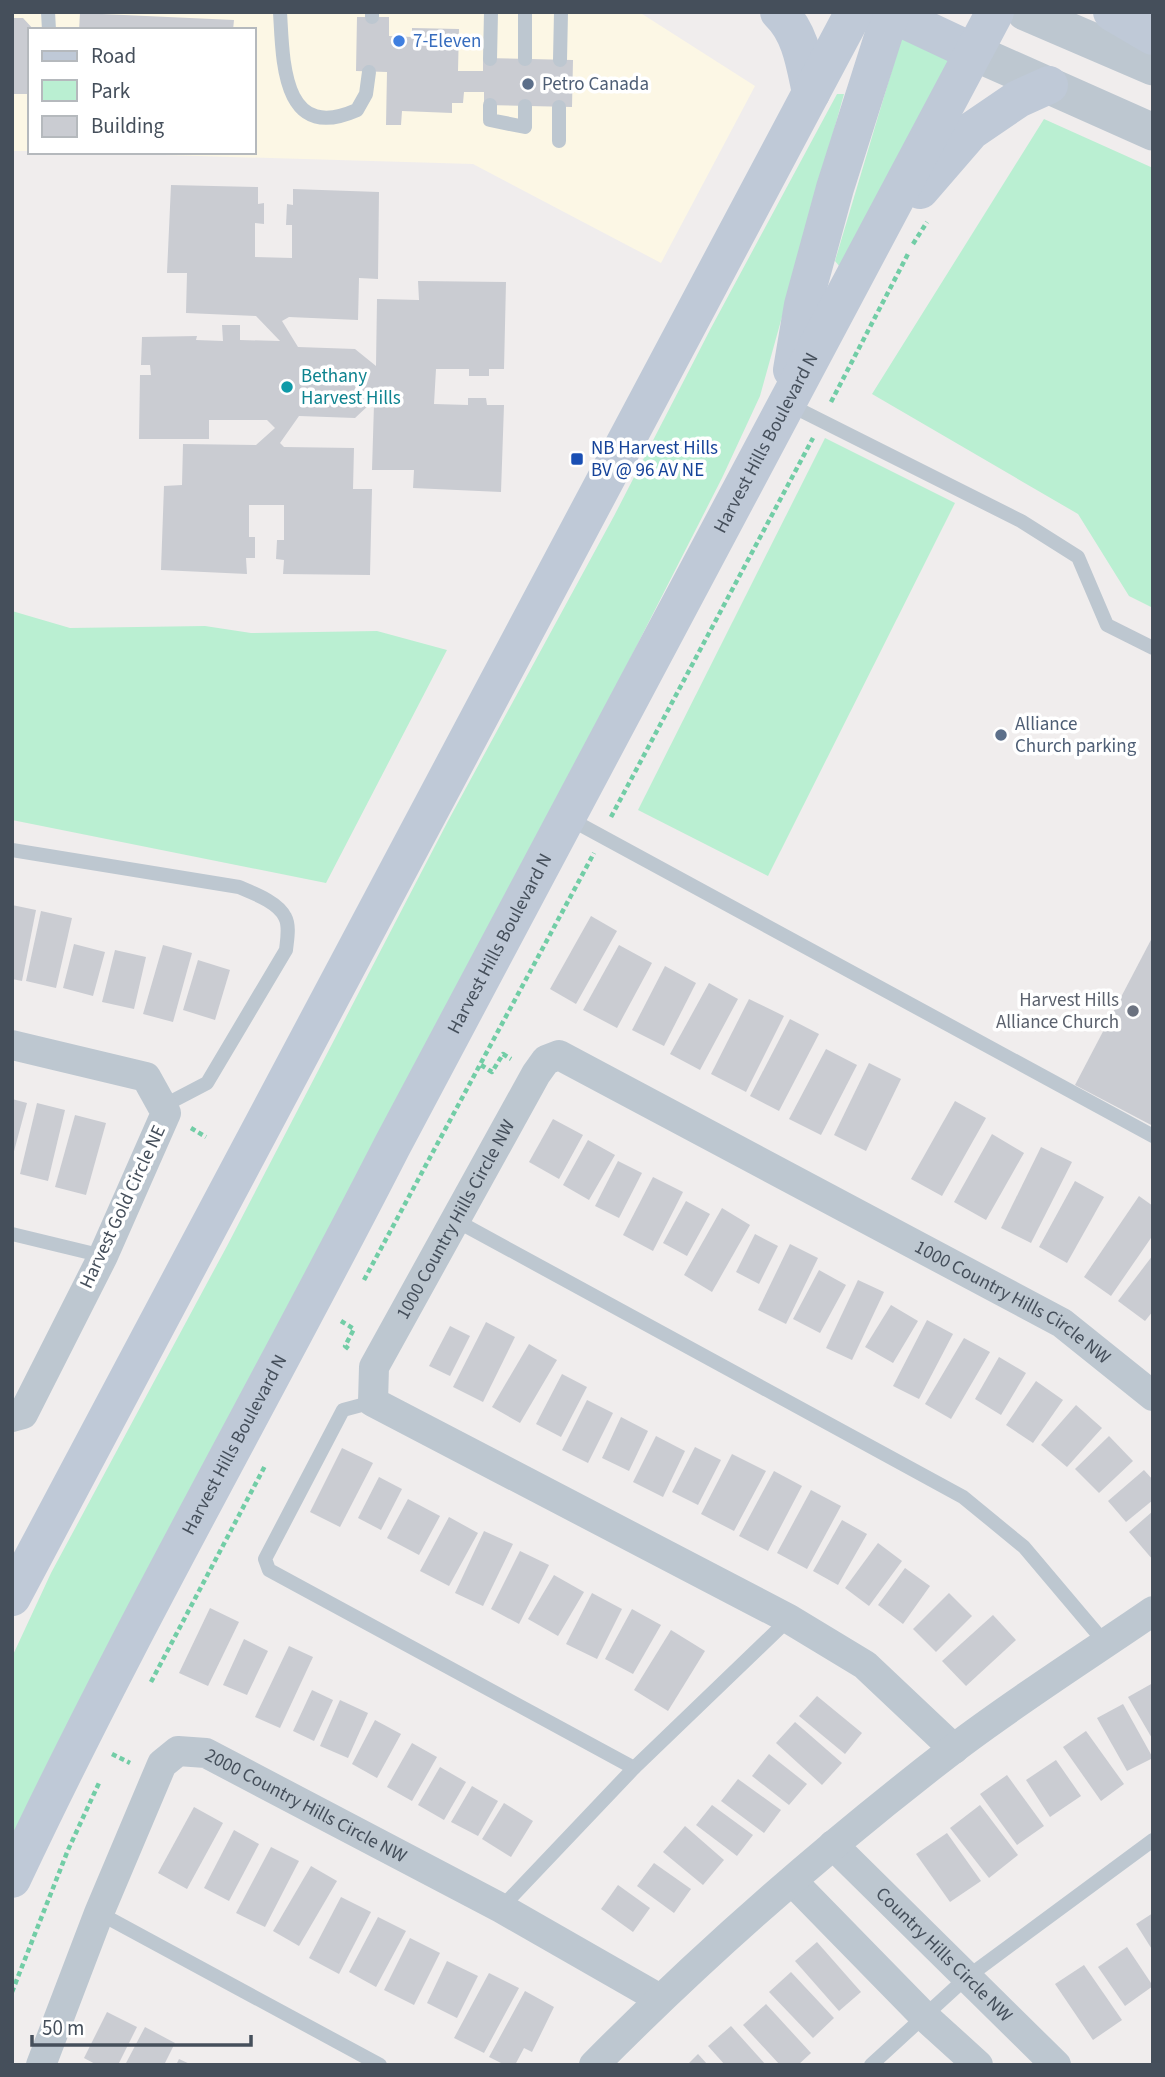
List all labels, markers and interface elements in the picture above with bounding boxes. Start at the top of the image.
legend [28,28,256,154]
place label: 7-Eleven [413,28,481,55]
marker: 7-Eleven [391,33,407,49]
text: Road [91,41,136,71]
place label: Petro Canada [542,71,649,98]
text: Park [91,76,131,106]
marker: Petro Canada [520,76,536,92]
text: Building [91,111,165,141]
street label: Harvest Hills Boulevard N [707,348,825,538]
place label: Bethany Harvest Hills [301,363,401,412]
marker: Bethany Harvest Hills [279,379,295,395]
place label: NB Harvest Hills BV @ 96 AV NE [591,435,718,484]
marker: NB Harvest Hills BV @ 96 AV NE [569,451,585,467]
place label: Alliance Church parking [1015,711,1137,760]
marker: Alliance Church parking [993,727,1009,743]
street label: Harvest Hills Boulevard N [441,848,559,1039]
place label: Harvest Hills Alliance Church [996,987,1119,1036]
marker: Harvest Hills Alliance Church [1125,1003,1141,1019]
street label: 1000 Country Hills Circle NW [389,1115,522,1324]
street label: Harvest Gold Circle NE [73,1121,173,1293]
street label: 1000 Country Hills Circle NW [910,1233,1116,1370]
street label: Harvest Hills Boulevard N [175,1350,294,1540]
street label: 2000 Country Hills Circle NW [200,1741,412,1870]
street label: Country Hills Circle NW [870,1881,1019,2028]
scale bar [32,2004,250,2048]
text: 50 m [42,2013,84,2043]

